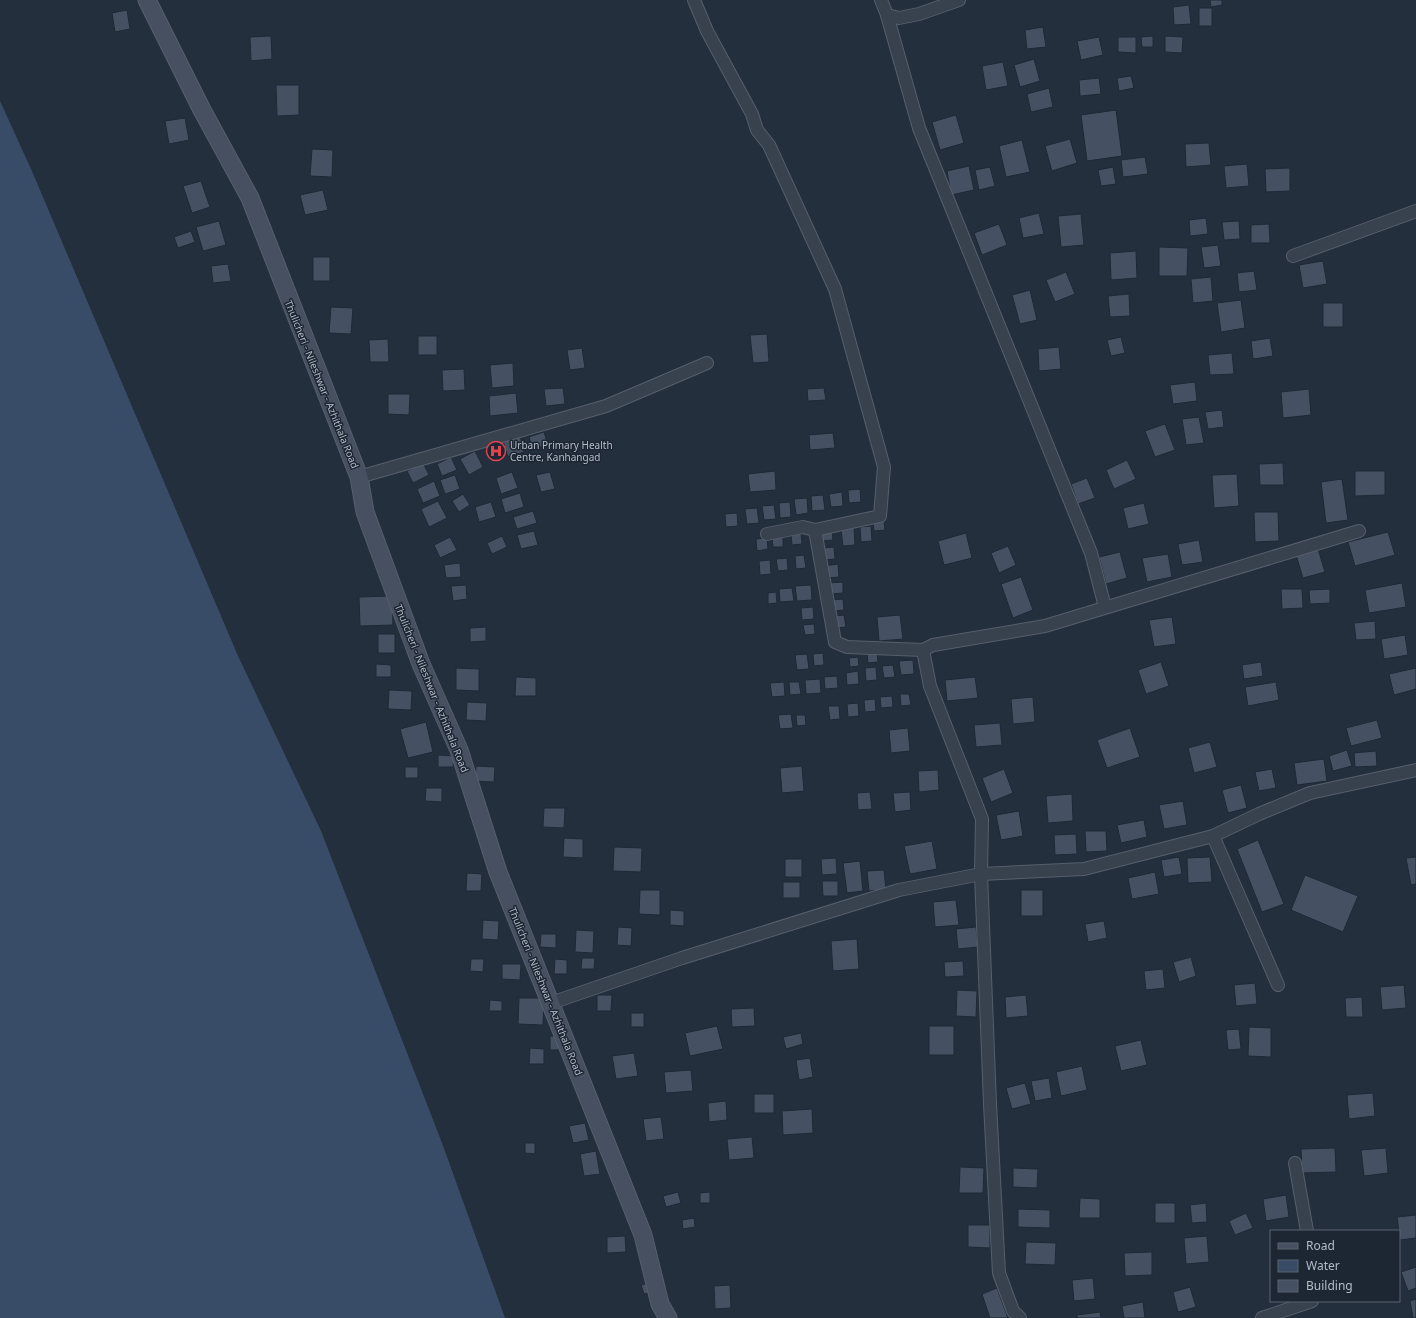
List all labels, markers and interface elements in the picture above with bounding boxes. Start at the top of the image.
street label: Thulicheri - Nileshwar - Azhithala Road [282,298,362,470]
place label: Urban Primary Health Centre, Kanhangad [510,438,613,464]
hospital icon: Urban Primary Health Centre, Kanhangad [485,440,507,462]
street label: Thulicheri - Nileshwar - Azhithala Road [392,602,472,774]
street label: Thulicheri - Nileshwar - Azhithala Road [506,905,586,1077]
legend [1270,1230,1400,1302]
text: Road [1306,1237,1335,1254]
text: Water [1306,1257,1340,1274]
text: Building [1306,1277,1353,1294]

